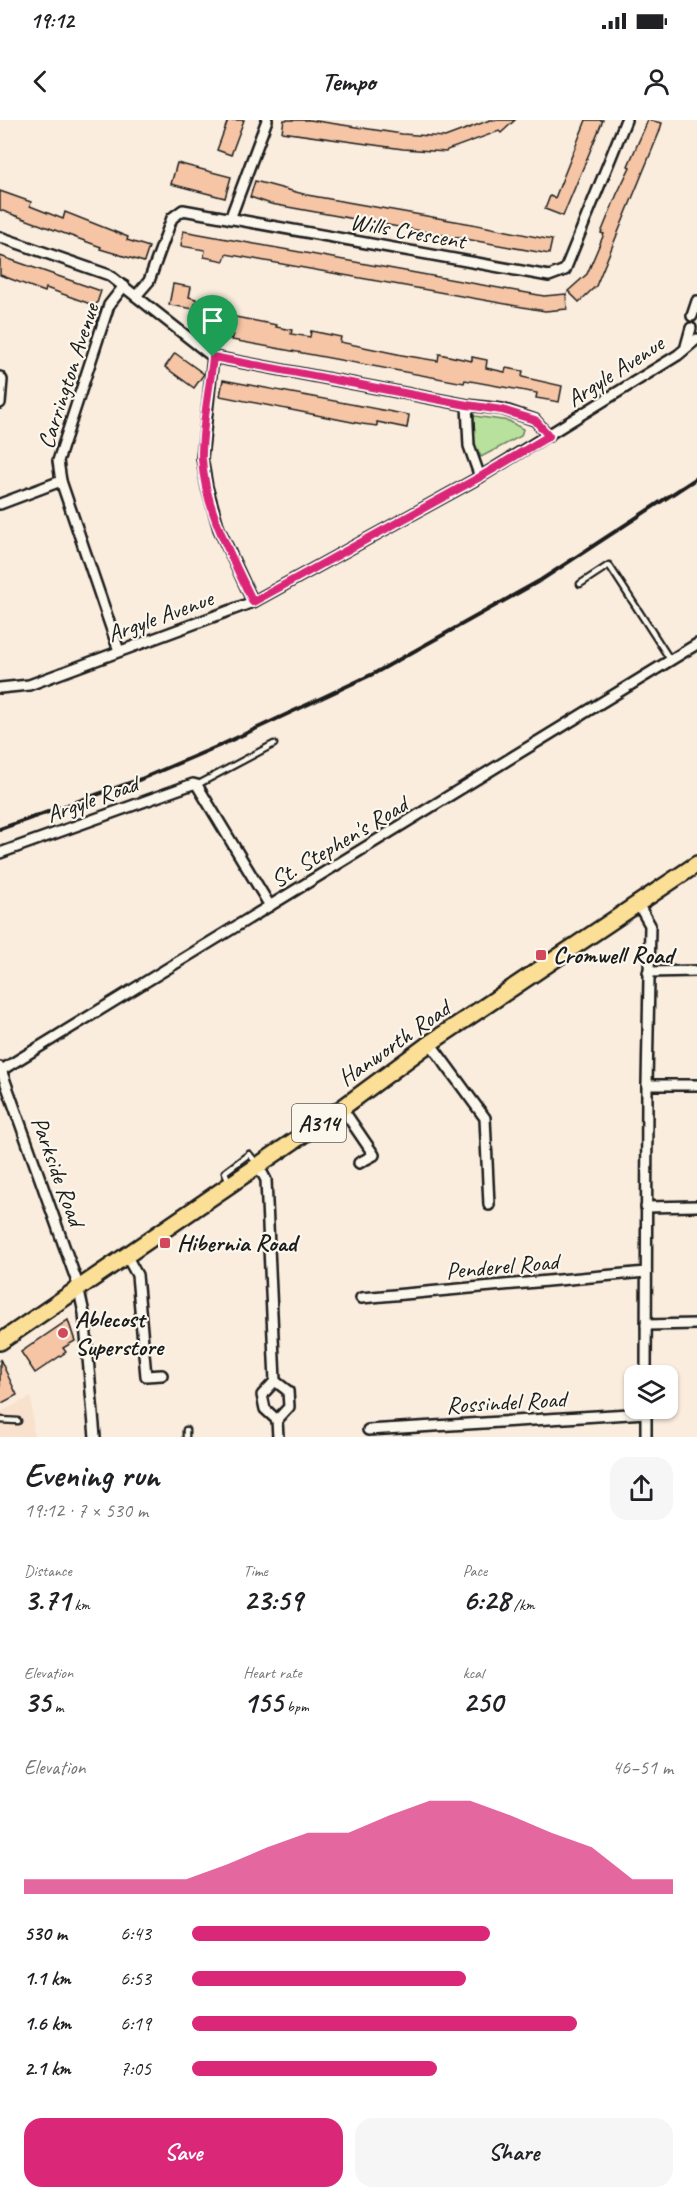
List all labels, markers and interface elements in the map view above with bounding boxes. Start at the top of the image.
text: 19:12 [30,7,74,35]
text: Tempo [321,64,376,98]
icon: back [24,65,57,98]
icon: person [640,65,673,98]
street label: Wills Crescent [348,206,470,256]
pin [187,295,238,357]
street label: Carrington Avenue [30,297,106,452]
icon: arrive [196,304,229,337]
street label: Argyle Avenue [561,327,671,414]
street label: Argyle Avenue [103,582,219,649]
street label: Argyle Road [42,767,145,829]
street label: St. Stephen's Road [265,788,416,895]
place label: Cromwell Road [553,940,677,970]
marker: Cromwell Road [534,948,548,962]
street label: Hanworth Road [332,991,459,1093]
road number: A314 [292,1104,346,1142]
street label: Parkside Road [24,1112,93,1233]
place label: Hibernia Road [177,1228,301,1258]
marker: Hibernia Road [158,1236,172,1250]
street label: Penderel Road [444,1246,563,1286]
place label: Ablecost Superstore [75,1304,165,1362]
marker: Ablecost Superstore [56,1326,70,1340]
map controls [624,1365,678,1419]
button: layers [624,1365,678,1419]
street label: Rossindel Road [445,1384,570,1420]
text: Evening run [24,1454,159,1496]
button: share [610,1457,673,1520]
text: 19:12 · 7 × 530 m [24,1498,148,1523]
text: Distance [24,1561,72,1581]
text: Time [243,1561,268,1581]
text: Pace [463,1561,487,1581]
text: 3.71 [24,1581,70,1619]
text: 23:59 [243,1581,302,1619]
text: 6:28 [463,1581,510,1619]
text: km [70,1595,90,1615]
text: /km [510,1595,535,1615]
text: Elevation [24,1663,73,1683]
text: Heart rate [243,1663,302,1683]
text: kcal [463,1663,484,1683]
text: 35 [24,1683,51,1721]
text: 155 [243,1683,283,1721]
text: 250 [463,1683,503,1721]
text: m [51,1697,63,1717]
text: bpm [283,1697,309,1717]
text: Elevation [24,1755,86,1780]
text: 46–51 m [612,1755,673,1780]
text: 530 m [24,1921,67,1946]
text: 6:43 [120,1921,151,1946]
text: 1.1 km [24,1966,71,1991]
text: 6:53 [120,1966,151,1991]
text: 1.6 km [24,2011,71,2036]
text: 6:19 [120,2011,151,2036]
text: 2.1 km [24,2056,71,2081]
text: 7:05 [120,2056,151,2081]
button: Save [24,2118,343,2187]
button: Share [355,2118,673,2187]

